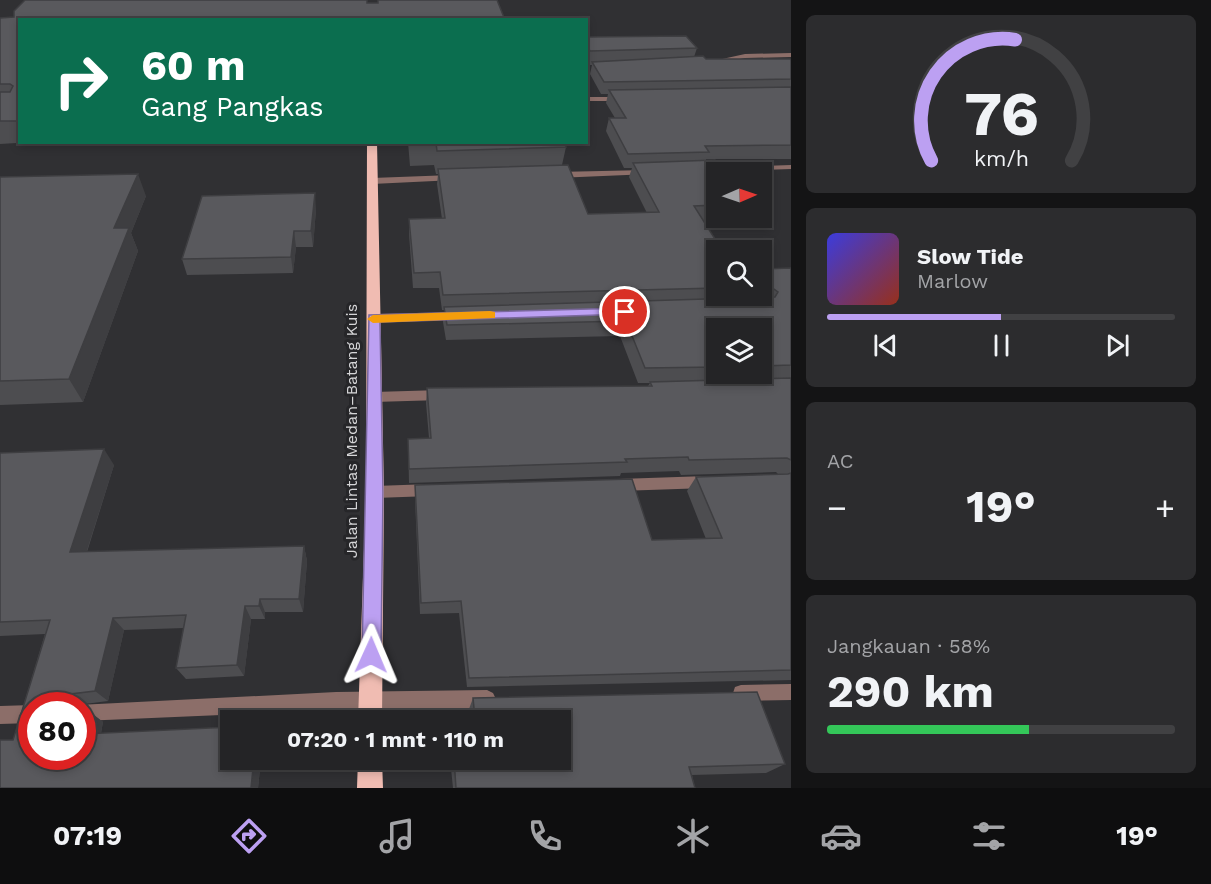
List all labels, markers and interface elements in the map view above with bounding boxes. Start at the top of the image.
text: 60 m [141,41,245,90]
icon: right [42,42,120,120]
text: 76 [964,77,1038,150]
text: Gang Pangkas [141,91,324,123]
text: km/h [973,147,1029,172]
north arrow [706,162,772,228]
map controls [706,162,772,384]
button: search [706,240,772,306]
text: Slow Tide [917,244,1024,269]
text: Marlow [917,269,988,293]
pin [599,286,650,337]
icon: arrive [608,295,641,328]
street label: Jalan Lintas Medan–Batang Kuis [342,304,361,558]
button: layers [706,318,772,384]
icon: previous [869,329,902,362]
icon: pause [985,329,1018,362]
icon: next [1101,329,1134,362]
text: AC [827,449,853,473]
text: 19° [966,480,1036,533]
text: − [827,488,847,527]
text: + [1155,488,1175,527]
position arrow [339,623,403,687]
text: Jangkauan · 58% [827,634,990,658]
text: 290 km [827,665,994,718]
speed limit sign: 80 [18,692,96,770]
text: 07:20 · 1 mnt · 110 m [287,727,504,752]
icon: directions [228,815,270,857]
icon: music [376,815,418,857]
icon: phone [524,815,566,857]
icon: climate [672,815,714,857]
icon: car [820,815,862,857]
icon: filters [968,815,1010,857]
text: 07:19 [53,820,122,852]
text: 19° [1116,820,1158,852]

